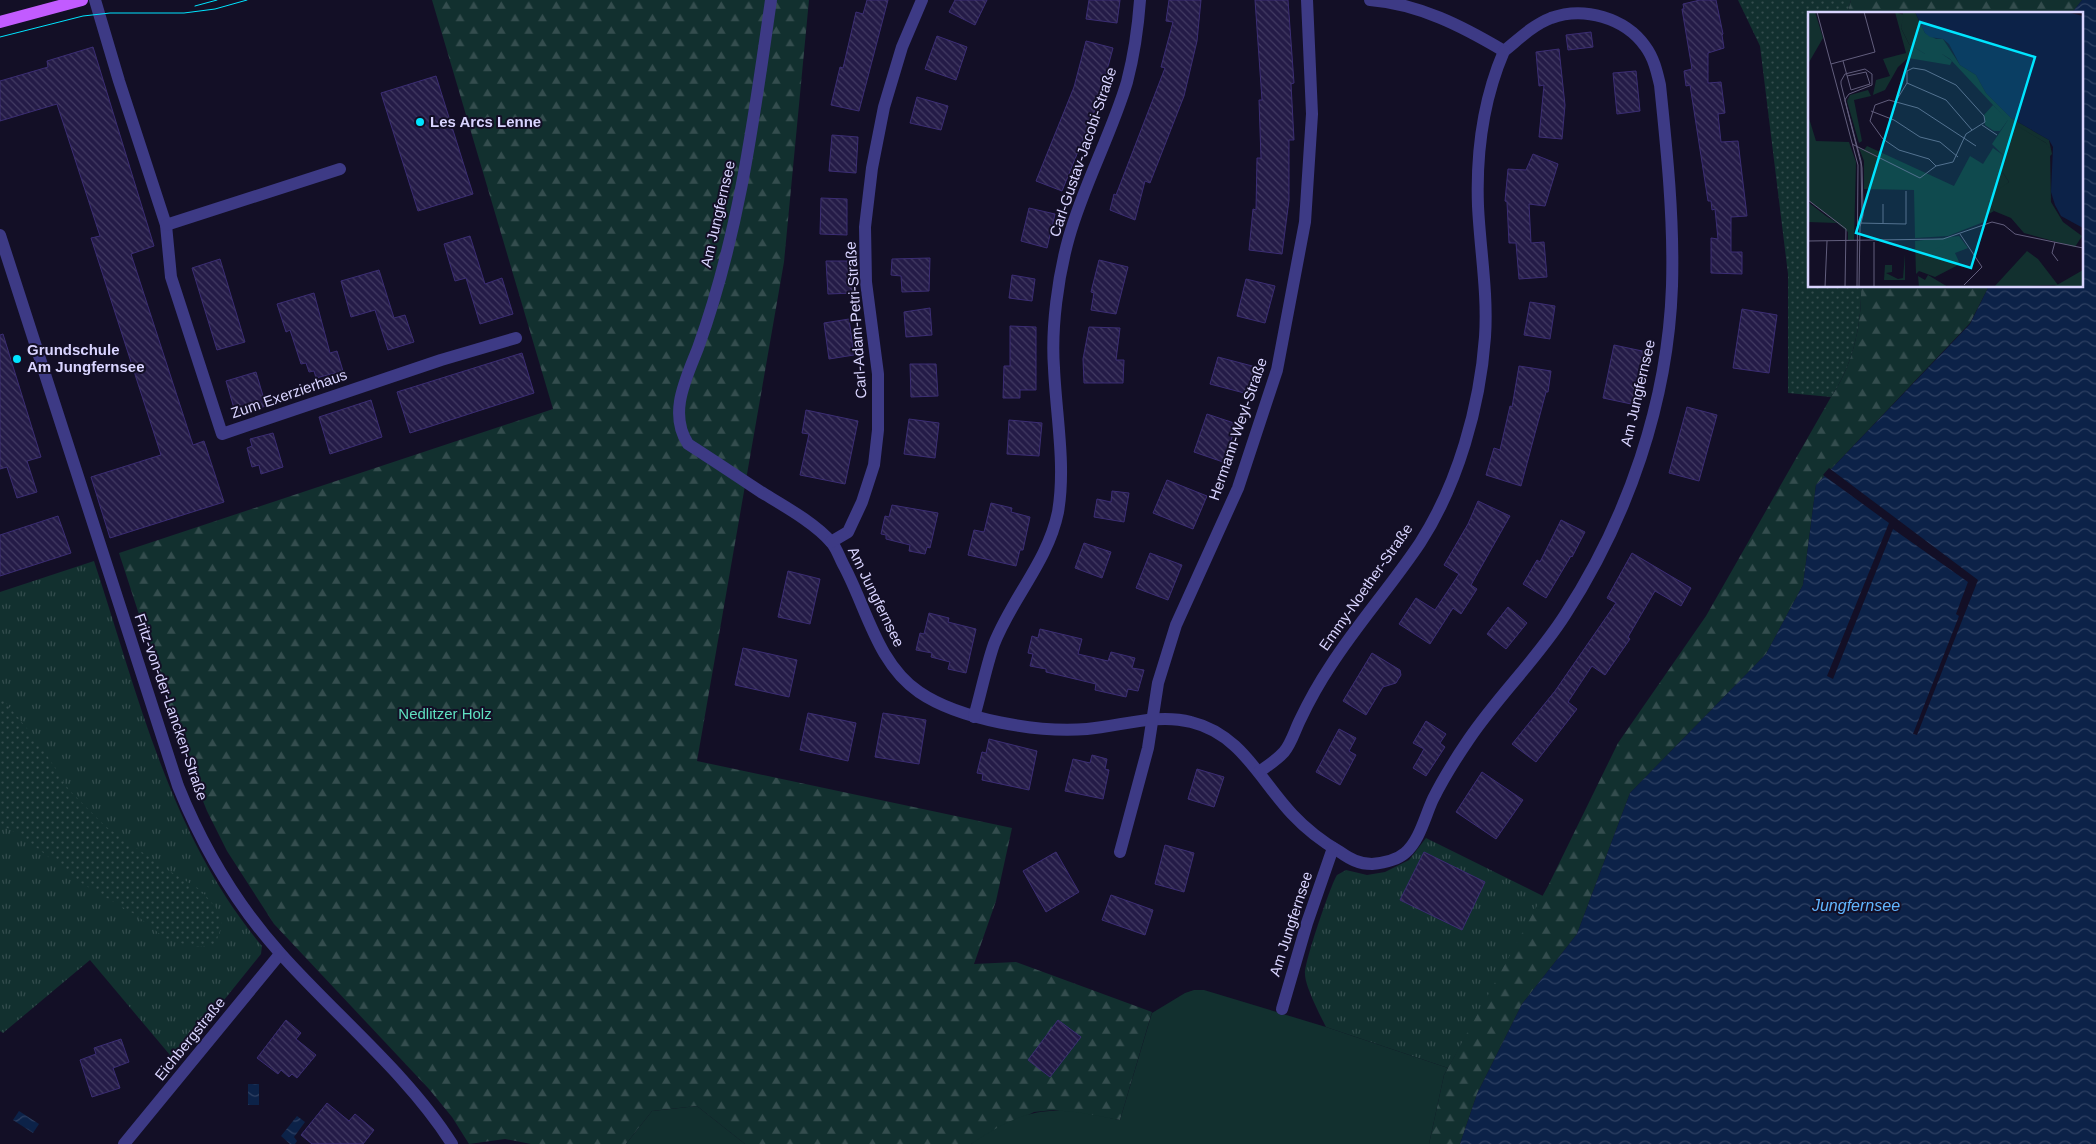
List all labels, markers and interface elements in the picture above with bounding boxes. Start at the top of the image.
inset map [1808,12,2084,288]
street label: Carl-Gustav-Jacobi-Straße [1045,65,1120,239]
place label: Les Arcs Lenne [430,113,541,130]
marker: Les Arcs Lenne [414,116,426,128]
street label: Am Jungfernsee [697,159,738,269]
street label: Carl-Adam-Petri-Straße [842,241,869,399]
street label: Am Jungfernsee [1617,338,1658,448]
place label: Grundschule Am Jungfernsee [27,341,145,375]
marker: Grundschule Am Jungfernsee [11,353,23,365]
street label: Hermann-Weyl-Straße [1205,355,1270,502]
street label: Zum Exerzierhaus [229,366,349,421]
street label: Emmy-Noether-Straße [1315,520,1416,653]
street label: Am Jungfernsee [845,544,908,650]
street label: Fritz-von-der-Lancken-Straße [131,611,212,803]
park label: Nedlitzer Holz [398,705,492,722]
street label: Am Jungfernsee [1266,869,1315,978]
water label: Jungfernsee [1811,897,1900,914]
street label: Eichbergstraße [151,994,228,1084]

